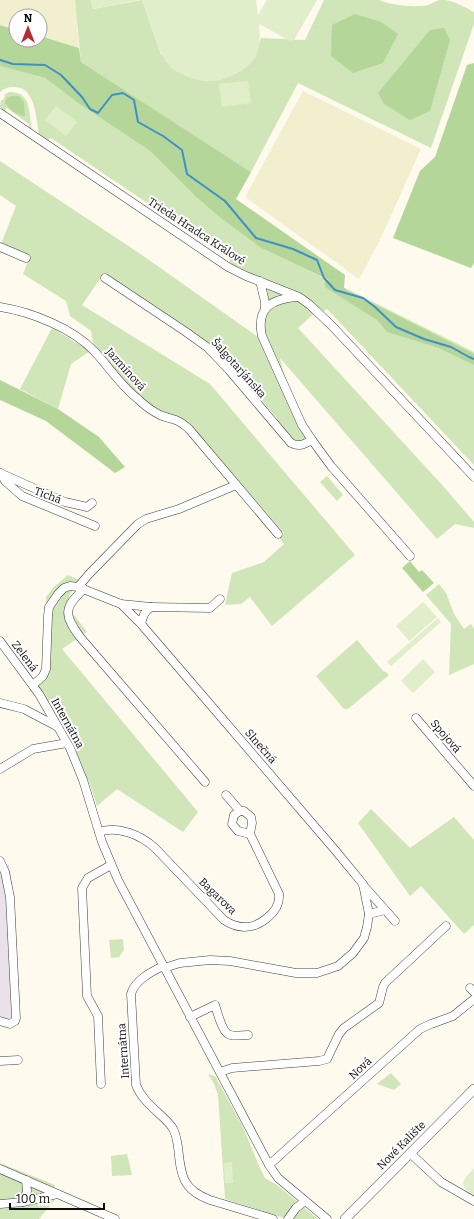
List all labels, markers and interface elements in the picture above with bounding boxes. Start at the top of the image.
north arrow [8,8,48,48]
text: N [24,12,33,25]
street label: Trieda Hradca Králové [146,195,248,268]
street label: Šalgotarjánska [208,335,270,401]
street label: Jazmínová [102,344,148,393]
street label: Tichá [33,484,63,507]
street label: Zelená [9,638,40,674]
street label: Internátna [48,696,87,751]
street label: Spojová [428,717,464,756]
street label: Slnečná [242,726,279,766]
street label: Bagarova [196,875,239,917]
street label: Internátna [115,1023,132,1079]
street label: Nová [346,1055,374,1082]
street label: Nové Kalište [374,1118,428,1172]
scale bar [10,1185,104,1211]
text: 100 m [16,1192,51,1206]

